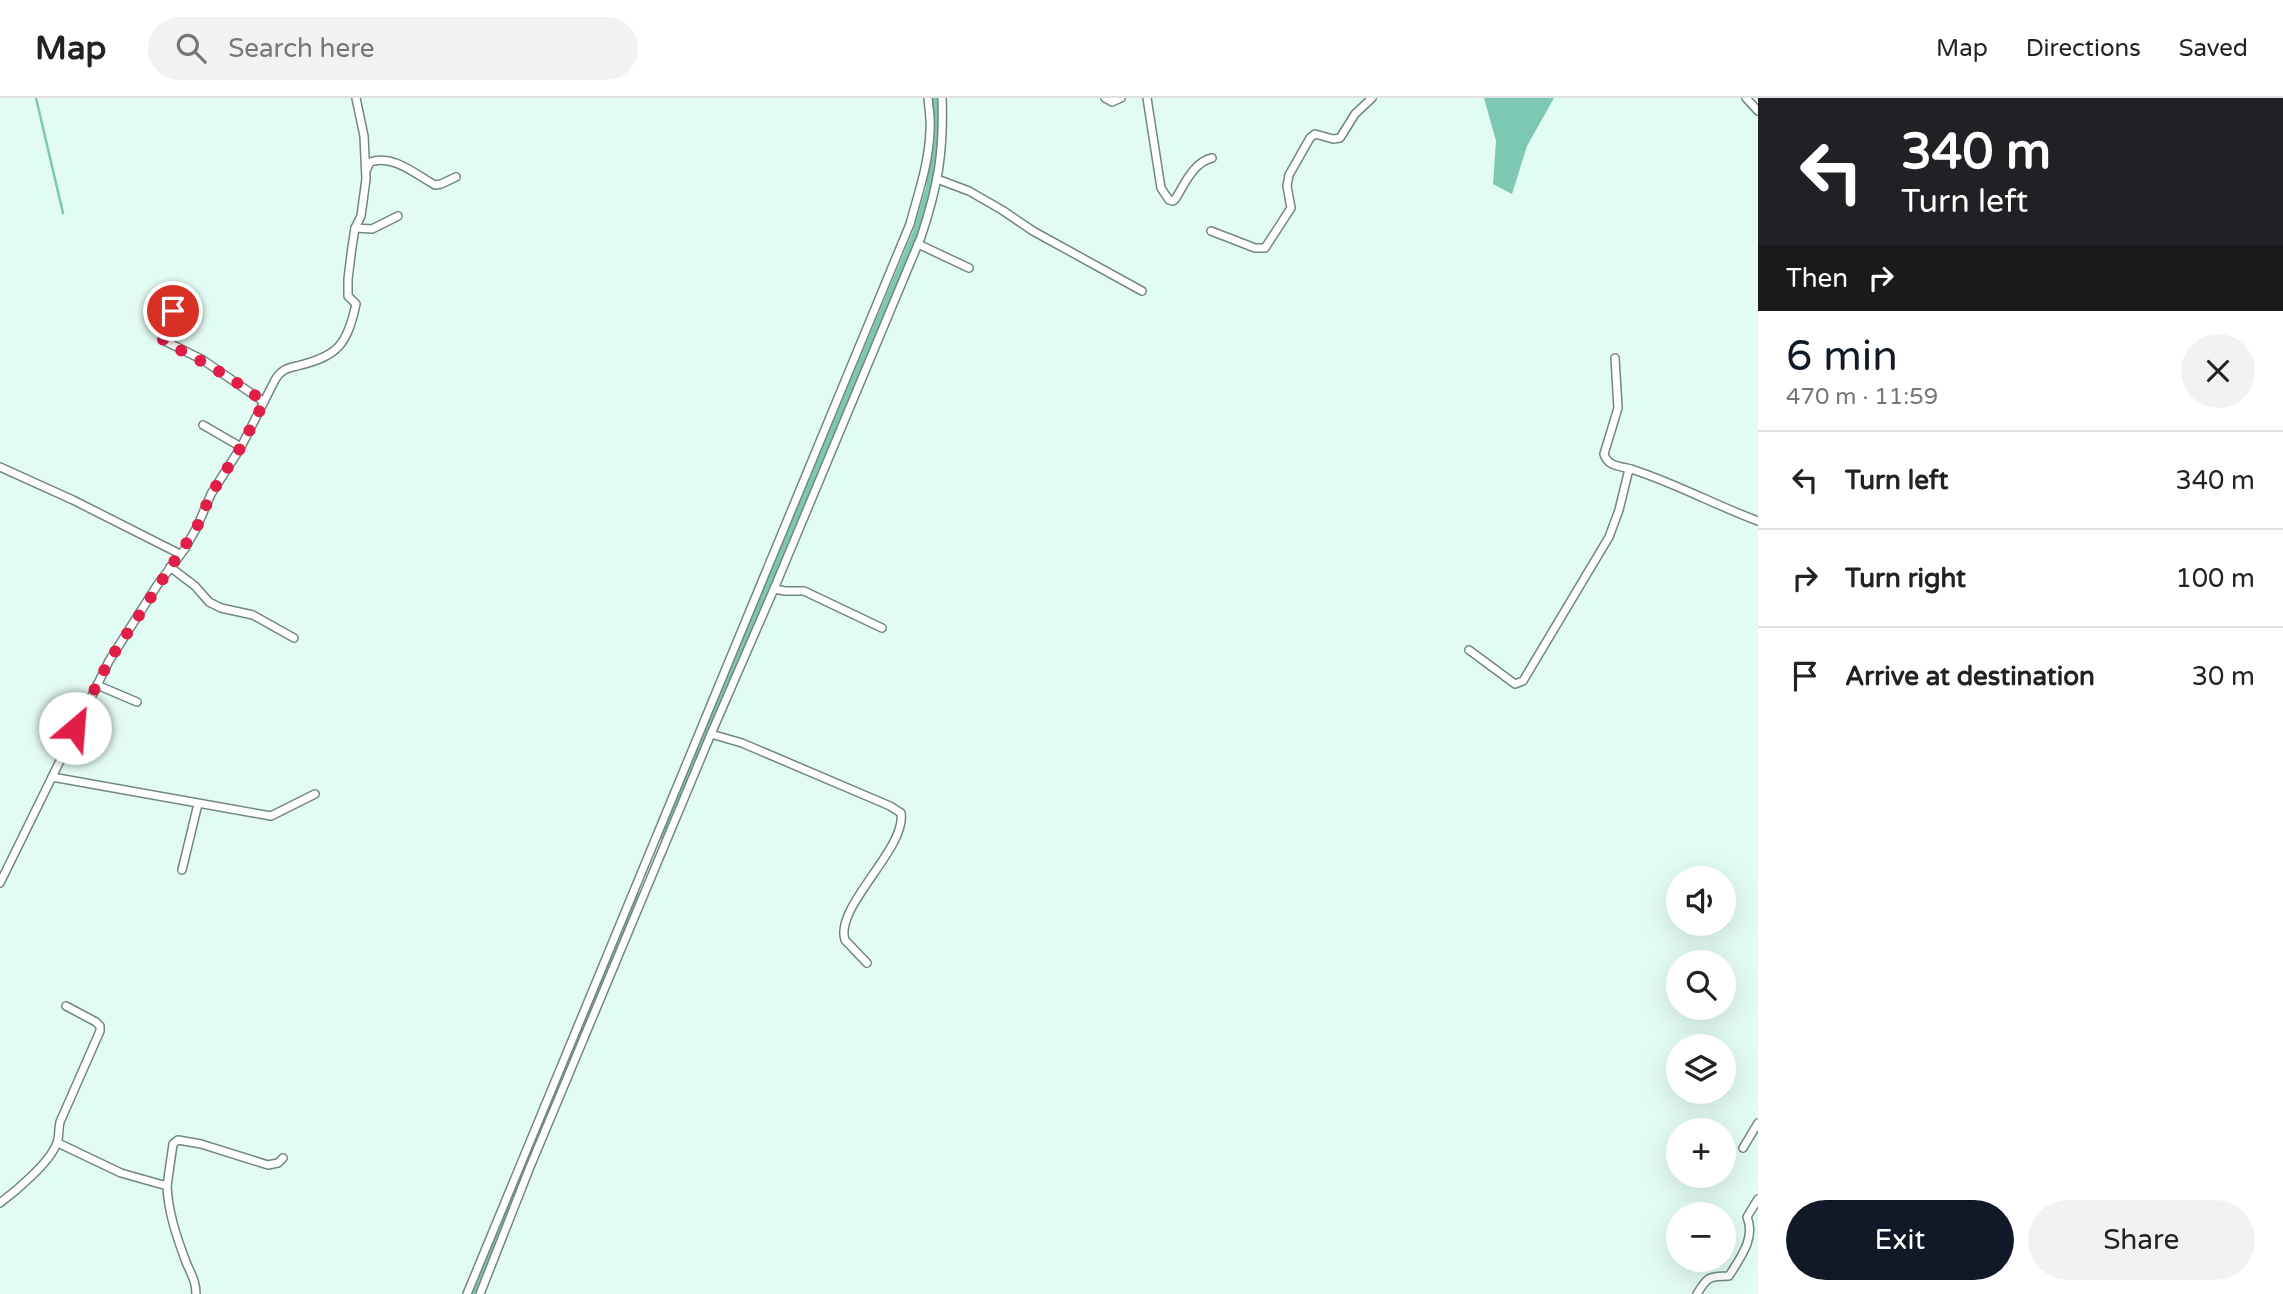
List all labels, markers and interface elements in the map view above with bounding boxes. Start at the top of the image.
search box [148,17,638,80]
text: Map [35,29,106,68]
icon: search [172,29,210,67]
text: Search here [228,33,374,64]
text: Map [1936,34,1988,63]
text: Directions [2026,34,2141,63]
text: Saved [2179,34,2248,63]
text: 340 m [1901,123,2051,182]
icon: left [1786,126,1877,217]
text: Turn left [1901,183,2028,221]
icon: right [1862,259,1900,297]
text: Then [1786,263,1848,294]
pin [143,281,203,341]
icon: arrive [154,292,192,330]
text: 6 min [1786,331,1898,382]
button: close [2181,334,2255,408]
text: 470 m · 11:59 [1786,383,1938,411]
icon: left [1786,461,1824,499]
text: Turn left [1845,465,1948,496]
text: 340 m [2175,465,2255,496]
icon: right [1786,559,1824,597]
text: Turn right [1845,563,1966,594]
text: 100 m [2175,563,2255,594]
icon: arrive [1786,657,1824,695]
text: Arrive at destination [1845,661,2095,692]
text: 30 m [2192,661,2255,692]
position arrow [38,691,112,765]
map controls [1666,866,1736,1272]
button: sound [1666,866,1736,936]
button: search [1666,950,1736,1020]
button: layers [1666,1034,1736,1104]
button: + [1666,1118,1736,1188]
button: Exit [1786,1200,2014,1280]
button: Share [2028,1200,2255,1280]
button: − [1666,1202,1736,1272]

